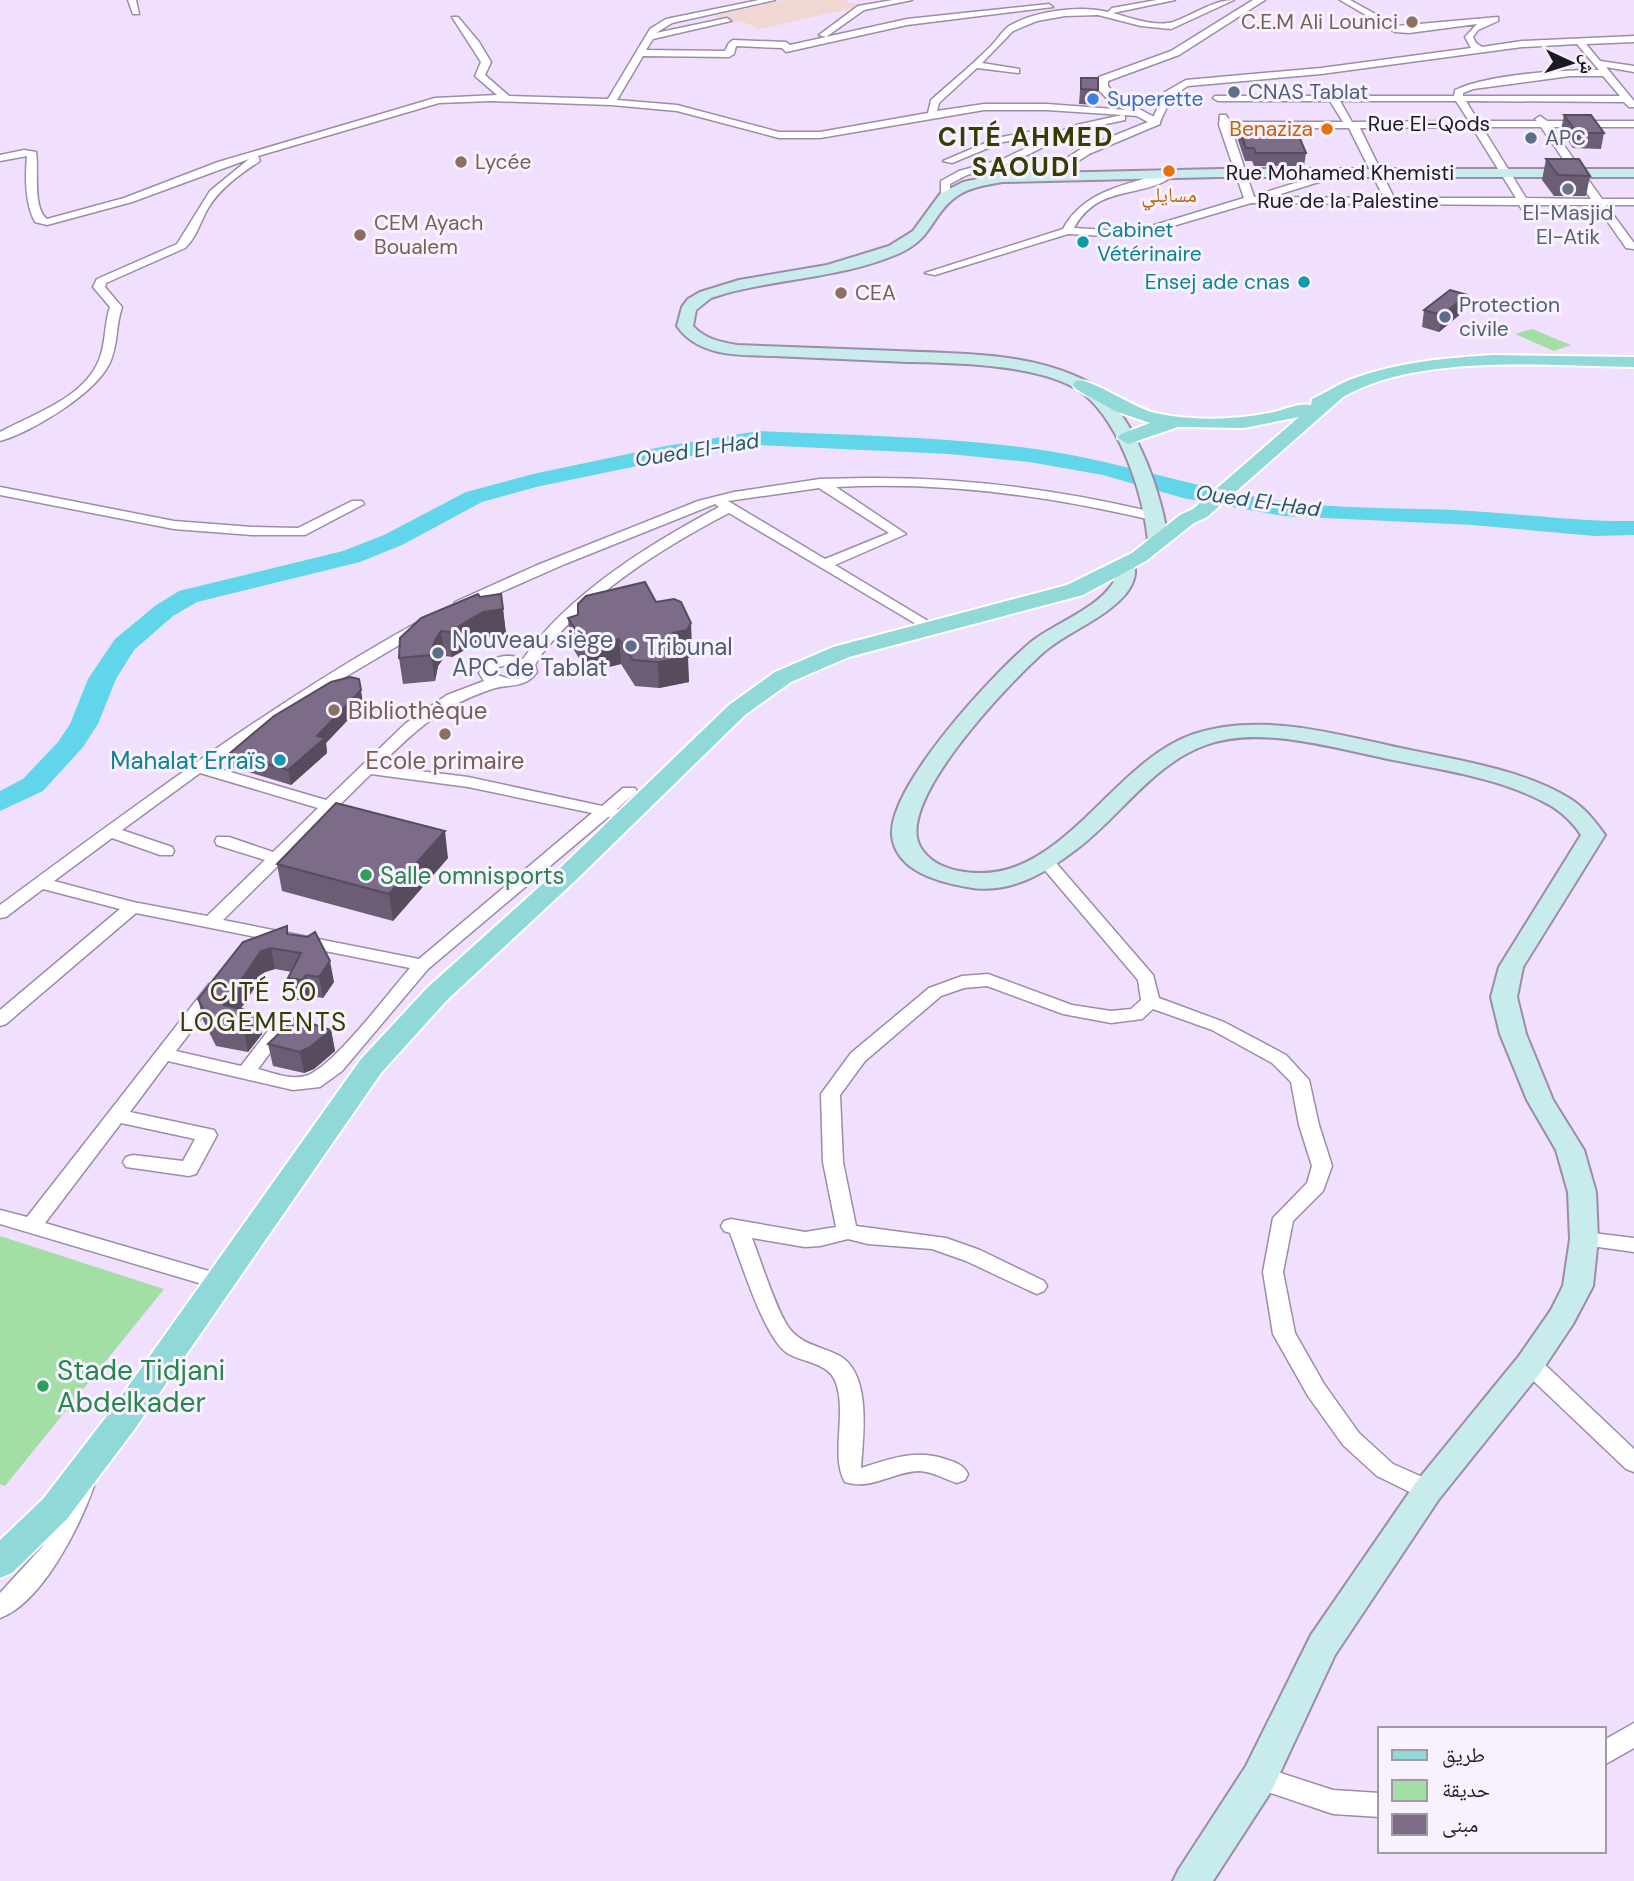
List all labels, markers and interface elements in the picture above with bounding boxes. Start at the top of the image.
place label: C.E.M Ali Lounici [1241,8,1398,36]
marker: C.E.M Ali Lounici [1404,14,1420,30]
north arrow [1536,28,1606,98]
text: ش [1574,53,1601,75]
place label: CNAS Tablat [1248,78,1368,106]
marker: CNAS Tablat [1226,84,1242,100]
place label: Superette [1107,85,1203,113]
marker: Superette [1085,91,1101,107]
street label: Rue El-Qods [1368,110,1490,138]
place label: Benaziza [1229,115,1313,143]
district label: CITÉ AHMED SAOUDI [938,120,1114,184]
marker: Benaziza [1319,121,1335,137]
place label: APC [1545,124,1586,152]
marker: APC [1523,130,1539,146]
place label: Lycée [475,148,531,176]
marker: Lycée [453,154,469,170]
street label: Rue Mohamed Khemisti [1226,159,1454,187]
marker: مسايلي [1161,163,1177,179]
place label: مسايلي [1141,181,1197,211]
marker: El-Masjid El-Atik [1560,181,1576,197]
street label: Rue de la Palestine [1257,187,1439,215]
place label: El-Masjid El-Atik [1523,199,1613,251]
place label: CEM Ayach Boualem [374,209,483,261]
place label: Cabinet Vétérinaire [1097,216,1202,268]
marker: CEM Ayach Boualem [352,227,368,243]
marker: Cabinet Vétérinaire [1075,234,1091,250]
place label: Ensej ade cnas [1145,268,1290,296]
marker: Ensej ade cnas [1296,274,1312,290]
place label: CEA [855,279,896,307]
marker: CEA [833,285,849,301]
place label: Protection civile [1459,291,1560,343]
marker: Protection civile [1437,309,1453,325]
water label: Oued El-Had [633,426,762,474]
water label: Oued El-Had [1194,478,1323,524]
place label: Nouveau siège APC de Tablat [452,624,613,683]
place label: Tribunal [645,631,733,662]
marker: Tribunal [623,638,639,654]
marker: Nouveau siège APC de Tablat [430,645,446,661]
place label: Bibliothèque [348,695,487,726]
marker: Bibliothèque [326,702,342,718]
marker: Ecole primaire [437,726,453,742]
place label: Mahalat Erraïs [110,745,266,776]
place label: Ecole primaire [366,745,524,776]
marker: Mahalat Erraïs [272,752,288,768]
place label: Salle omnisports [380,860,565,891]
marker: Salle omnisports [358,867,374,883]
district label: CITÉ 50 LOGEMENTS [180,975,348,1039]
place label: Stade Tidjani Abdelkader [57,1352,225,1421]
marker: Stade Tidjani Abdelkader [35,1378,51,1394]
legend [1378,1727,1606,1853]
text: طريق [1442,1741,1485,1769]
text: حديقة [1442,1776,1490,1804]
text: مبنى [1442,1811,1478,1839]

